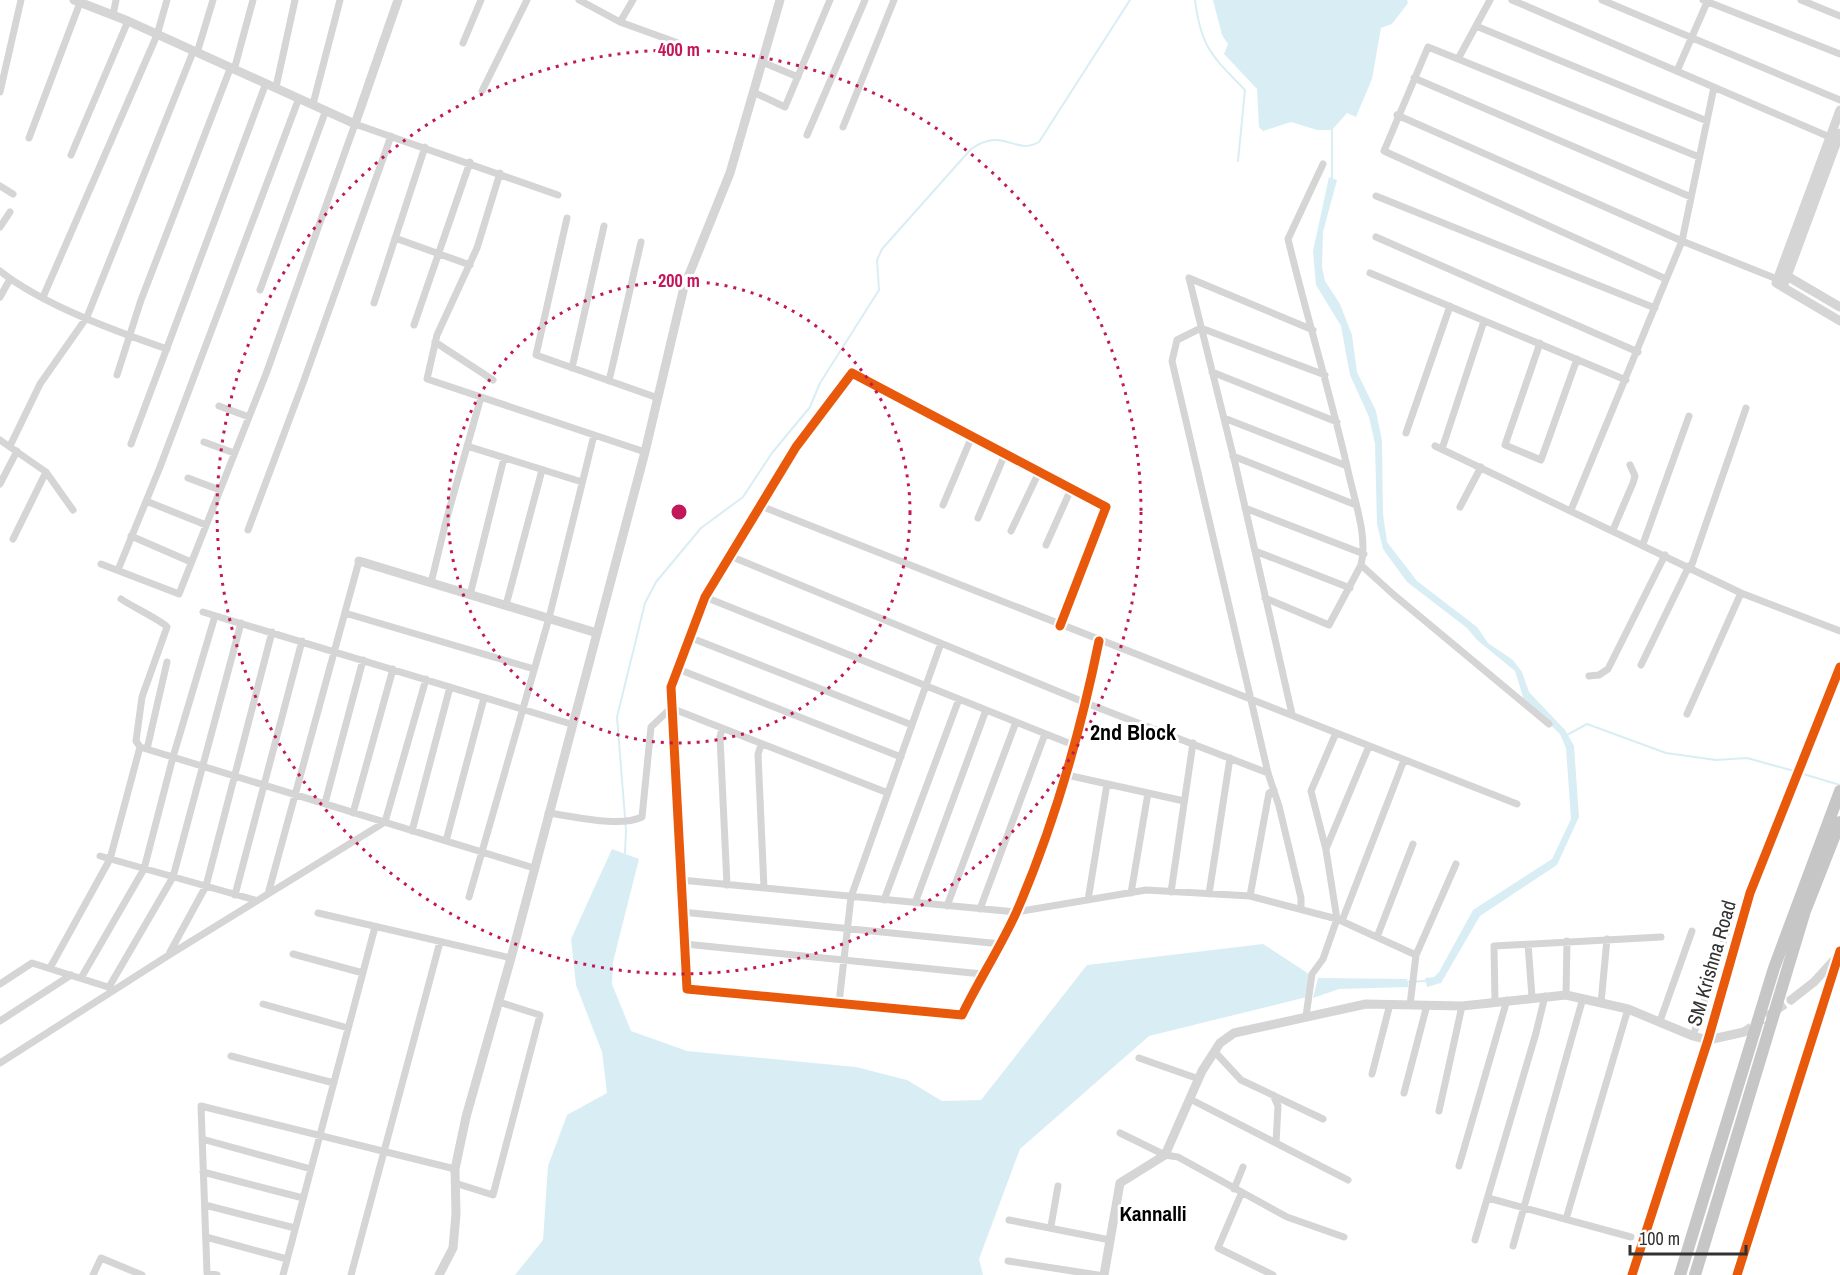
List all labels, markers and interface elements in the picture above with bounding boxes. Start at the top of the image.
text: 400 m [658,37,700,62]
text: 200 m [658,268,700,293]
centre of rings [669,502,689,522]
district label: 2nd Block [1090,717,1177,747]
street label: SM Krishna Road [1680,897,1742,1029]
district label: Kannalli [1120,1199,1187,1228]
scale bar [1630,1218,1746,1256]
text: 100 m [1639,1226,1680,1251]

